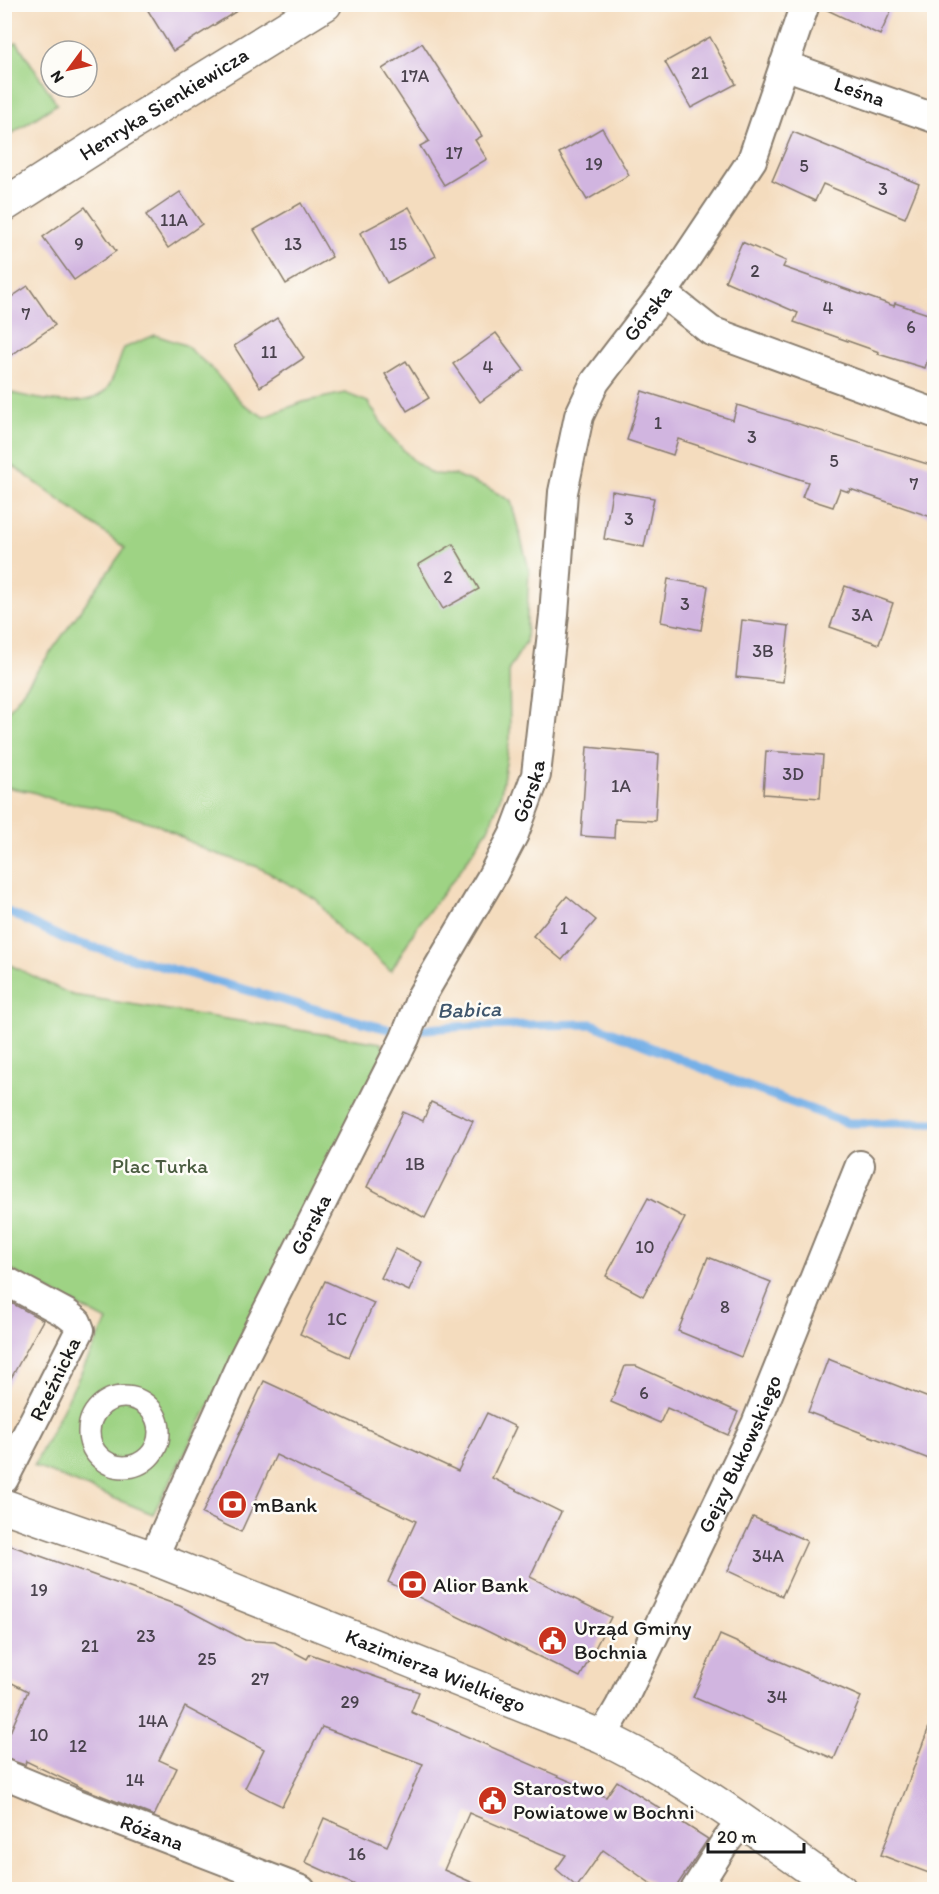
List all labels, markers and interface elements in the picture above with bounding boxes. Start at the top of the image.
north arrow [39,39,99,99]
street label: Henryka Sienkiewicza [74,42,253,166]
house number: 21 [691,62,709,84]
house number: 17A [401,65,430,87]
text: N [46,67,68,87]
street label: Leśna [831,71,888,112]
house number: 17 [445,142,463,164]
house number: 19 [585,153,603,175]
house number: 5 [799,155,809,177]
house number: 3 [878,178,888,200]
house number: 11A [160,209,189,231]
house number: 9 [74,233,84,255]
house number: 13 [284,233,302,255]
house number: 15 [389,233,407,255]
house number: 2 [750,260,760,282]
street label: Górska [618,280,677,346]
house number: 4 [823,297,834,319]
house number: 7 [22,303,31,325]
house number: 6 [906,316,916,338]
house number: 11 [261,341,277,363]
house number: 4 [483,356,494,378]
house number: 1 [654,412,662,434]
house number: 3 [747,426,757,448]
house number: 5 [829,450,839,472]
house number: 7 [910,473,919,495]
house number: 3 [624,508,634,530]
house number: 2 [443,566,453,588]
house number: 3 [680,593,690,615]
house number: 3A [851,604,873,626]
house number: 3B [752,640,774,662]
street label: Górska [506,759,550,826]
house number: 3D [782,763,804,785]
house number: 1A [611,775,631,797]
house number: 1 [560,917,568,939]
water label: Babica [436,995,502,1024]
park label: Plac Turka [112,1153,208,1178]
house number: 1B [405,1153,425,1175]
street label: Górska [285,1190,336,1259]
house number: 10 [635,1236,655,1258]
house number: 8 [720,1296,730,1318]
house number: 1C [327,1308,347,1330]
street label: Rzeźnicka [24,1333,86,1425]
street label: Gejzy Bukowskiego [692,1371,786,1537]
house number: 6 [639,1382,649,1404]
bank icon: mBank [216,1489,248,1521]
place label: mBank [253,1492,317,1517]
house number: 34A [752,1545,785,1567]
bank icon: Alior Bank [396,1569,428,1601]
place label: Alior Bank [433,1572,528,1597]
house number: 19 [30,1579,48,1601]
place label: Urząd Gminy Bochnia [574,1615,692,1664]
street label: Kazimierza Wielkiego [342,1623,530,1717]
public building icon: Urząd Gminy Bochnia [537,1624,569,1656]
house number: 23 [136,1625,156,1647]
house number: 21 [81,1635,99,1657]
house number: 25 [198,1648,216,1670]
house number: 27 [251,1668,269,1690]
house number: 34 [767,1686,787,1708]
house number: 29 [341,1691,359,1713]
house number: 14A [138,1710,169,1732]
house number: 10 [29,1724,49,1746]
house number: 12 [69,1735,87,1757]
house number: 14 [125,1769,145,1791]
place label: Starostwo Powiatowe w Bochni [513,1775,695,1824]
public building icon: Starostwo Powiatowe w Bochni [476,1784,508,1816]
street label: Różana [117,1809,187,1856]
scale bar [708,1816,804,1854]
text: 20 m [717,1826,757,1848]
house number: 16 [348,1843,366,1865]

